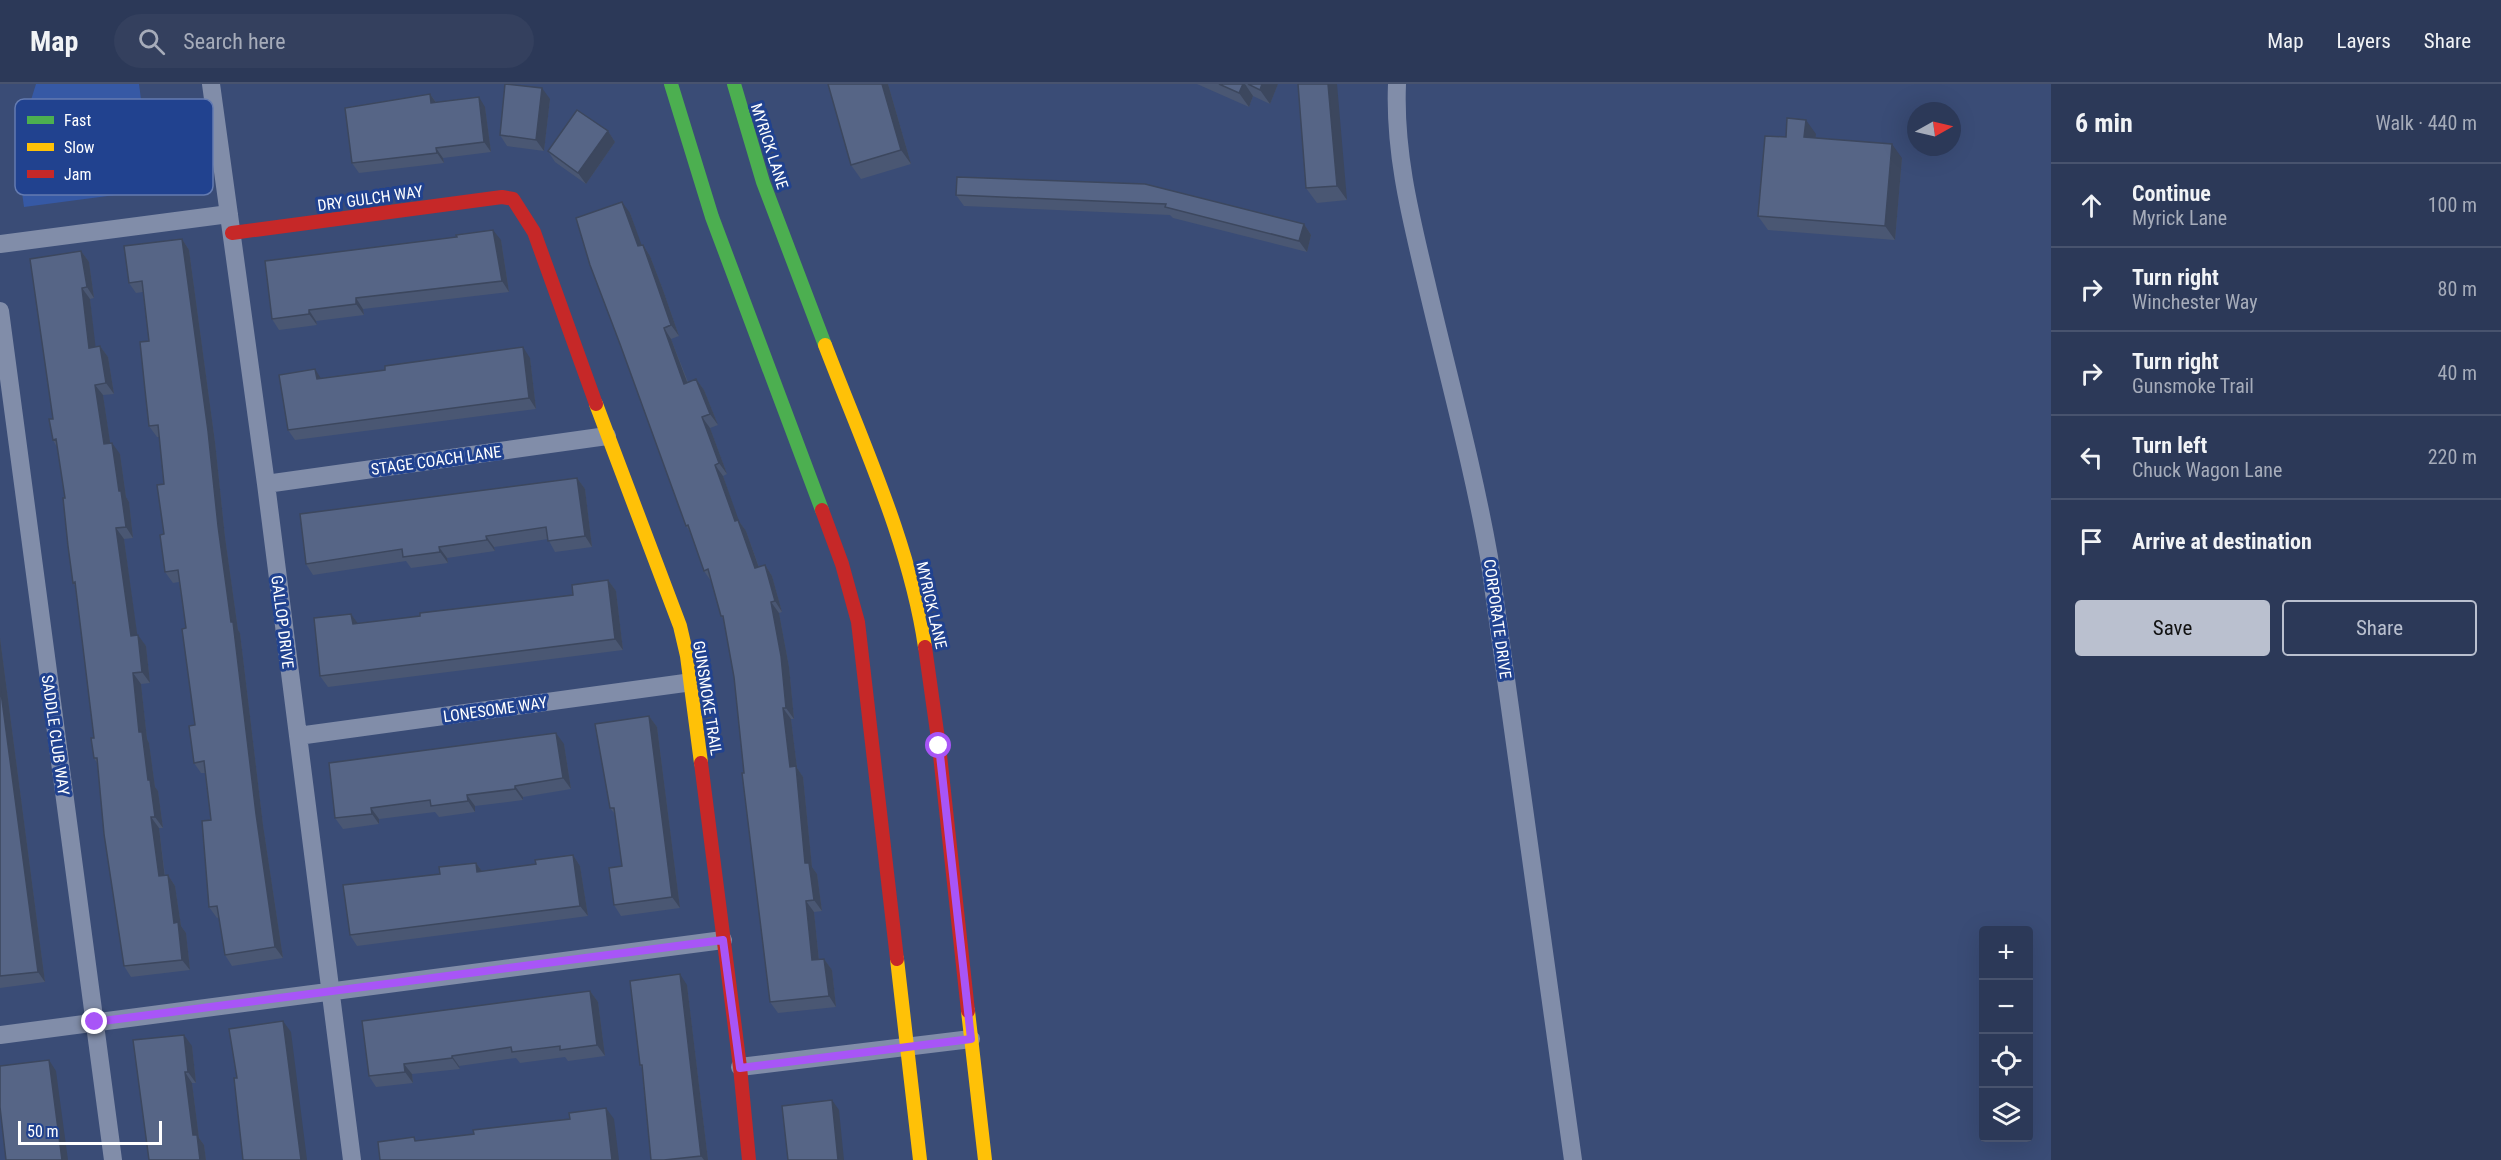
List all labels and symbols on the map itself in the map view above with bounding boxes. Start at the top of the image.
legend [15,99,213,195]
street label: MYRICK LANE [747,101,792,191]
north arrow [1907,102,1961,156]
text: Fast [64,111,91,130]
text: Slow [64,138,94,157]
text: Jam [64,165,91,184]
street label: DRY GULCH WAY [316,182,425,215]
street label: STAGE COACH LANE [370,442,503,479]
street label: CORPORATE DRIVE [1480,558,1515,680]
street label: MYRICK LANE [912,560,951,651]
street label: GALLOP DRIVE [267,574,298,670]
street label: GUNSMOKE TRAIL [689,639,726,757]
street label: SADDLE CLUB WAY [38,674,73,797]
street label: LONESOME WAY [442,693,549,726]
route start [925,732,951,758]
route end [81,1008,107,1034]
scale bar [18,1118,162,1146]

